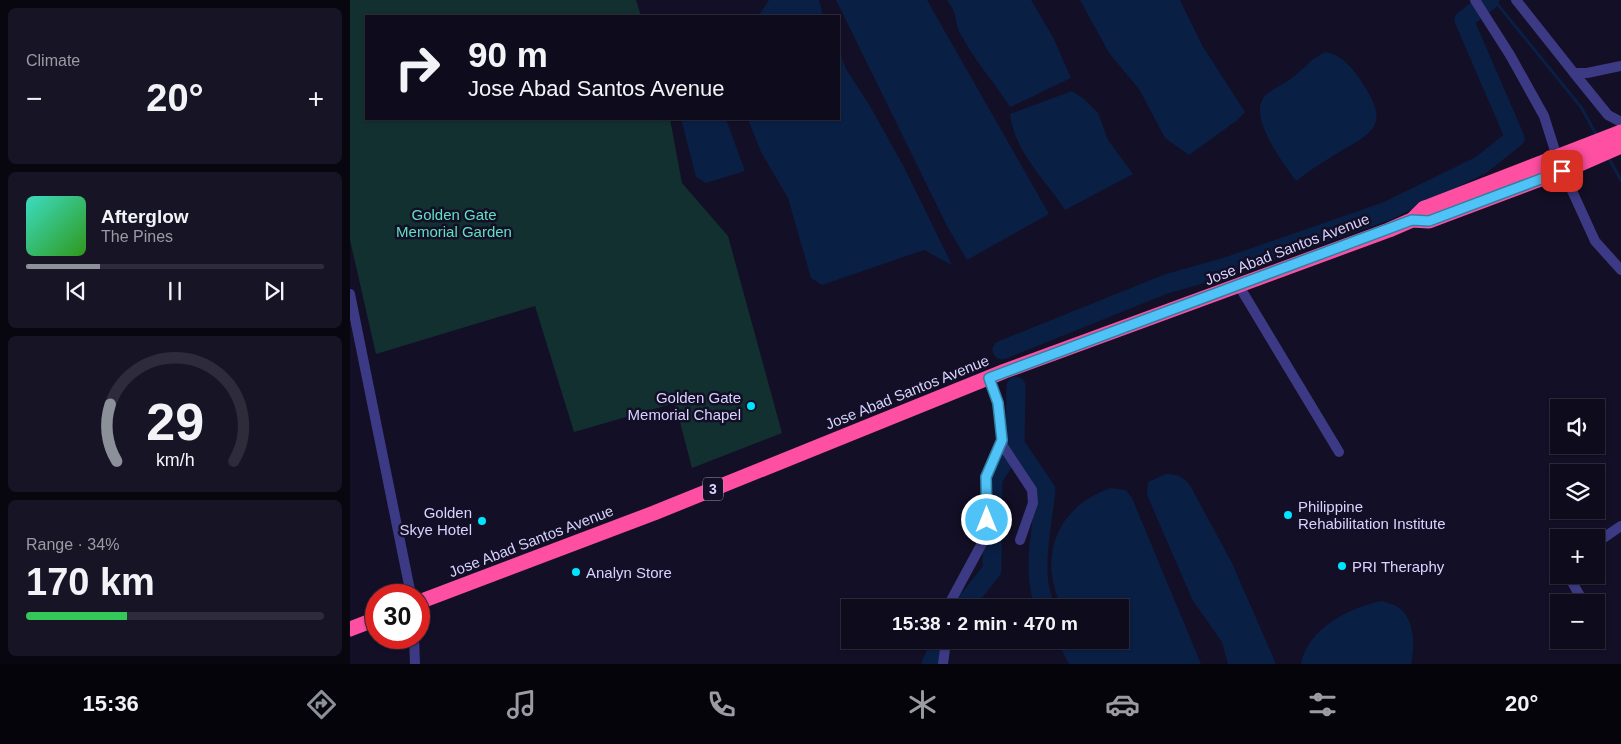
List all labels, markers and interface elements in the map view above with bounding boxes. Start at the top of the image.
icon: right [385,35,450,100]
text: 90 m [468,35,548,74]
text: Climate [26,52,80,69]
text: Jose Abad Santos Avenue [468,76,724,101]
text: 20° [146,77,204,119]
text: − [26,83,42,114]
text: + [308,83,324,114]
pin [1541,150,1583,192]
icon: arrive [1548,157,1576,185]
text: Afterglow [101,206,189,227]
park label: Golden Gate Memorial Garden [396,206,512,240]
street label: Jose Abad Santos Avenue [1202,210,1372,288]
text: The Pines [101,228,173,245]
icon: previous [62,277,90,305]
icon: pause [161,277,189,305]
icon: next [260,277,288,305]
street label: Jose Abad Santos Avenue [823,351,991,433]
place label: Golden Gate Memorial Chapel [628,389,741,423]
text: 29 [146,393,204,451]
map controls [1550,399,1605,649]
button: sound [1550,399,1605,454]
marker: Golden Gate Memorial Chapel [745,400,757,412]
text: km/h [156,450,194,470]
button: layers [1550,464,1605,519]
road number: 3 [703,478,723,500]
position arrow [960,493,1012,545]
place label: Philippine Rehabilitation Institute [1298,498,1446,532]
street label: Jose Abad Santos Avenue [446,502,616,580]
place label: Golden Skye Hotel [399,504,472,538]
marker: Philippine Rehabilitation Institute [1282,509,1294,521]
marker: Golden Skye Hotel [476,515,488,527]
button: + [1550,529,1605,584]
text: Range · 34% [26,536,119,553]
place label: PRI Theraphy [1352,558,1445,575]
marker: PRI Theraphy [1336,560,1348,572]
text: 170 km [26,561,155,603]
place label: Analyn Store [586,564,672,581]
marker: Analyn Store [570,566,582,578]
speed limit sign: 30 [365,584,430,649]
button: − [1550,594,1605,649]
text: 15:38 · 2 min · 470 m [892,613,1078,634]
icon: directions [304,687,339,722]
icon: music [504,687,539,722]
icon: phone [704,687,739,722]
icon: climate [905,687,940,722]
icon: car [1105,687,1140,722]
icon: filters [1305,687,1340,722]
text: 15:36 [83,691,139,716]
text: 20° [1505,691,1538,716]

